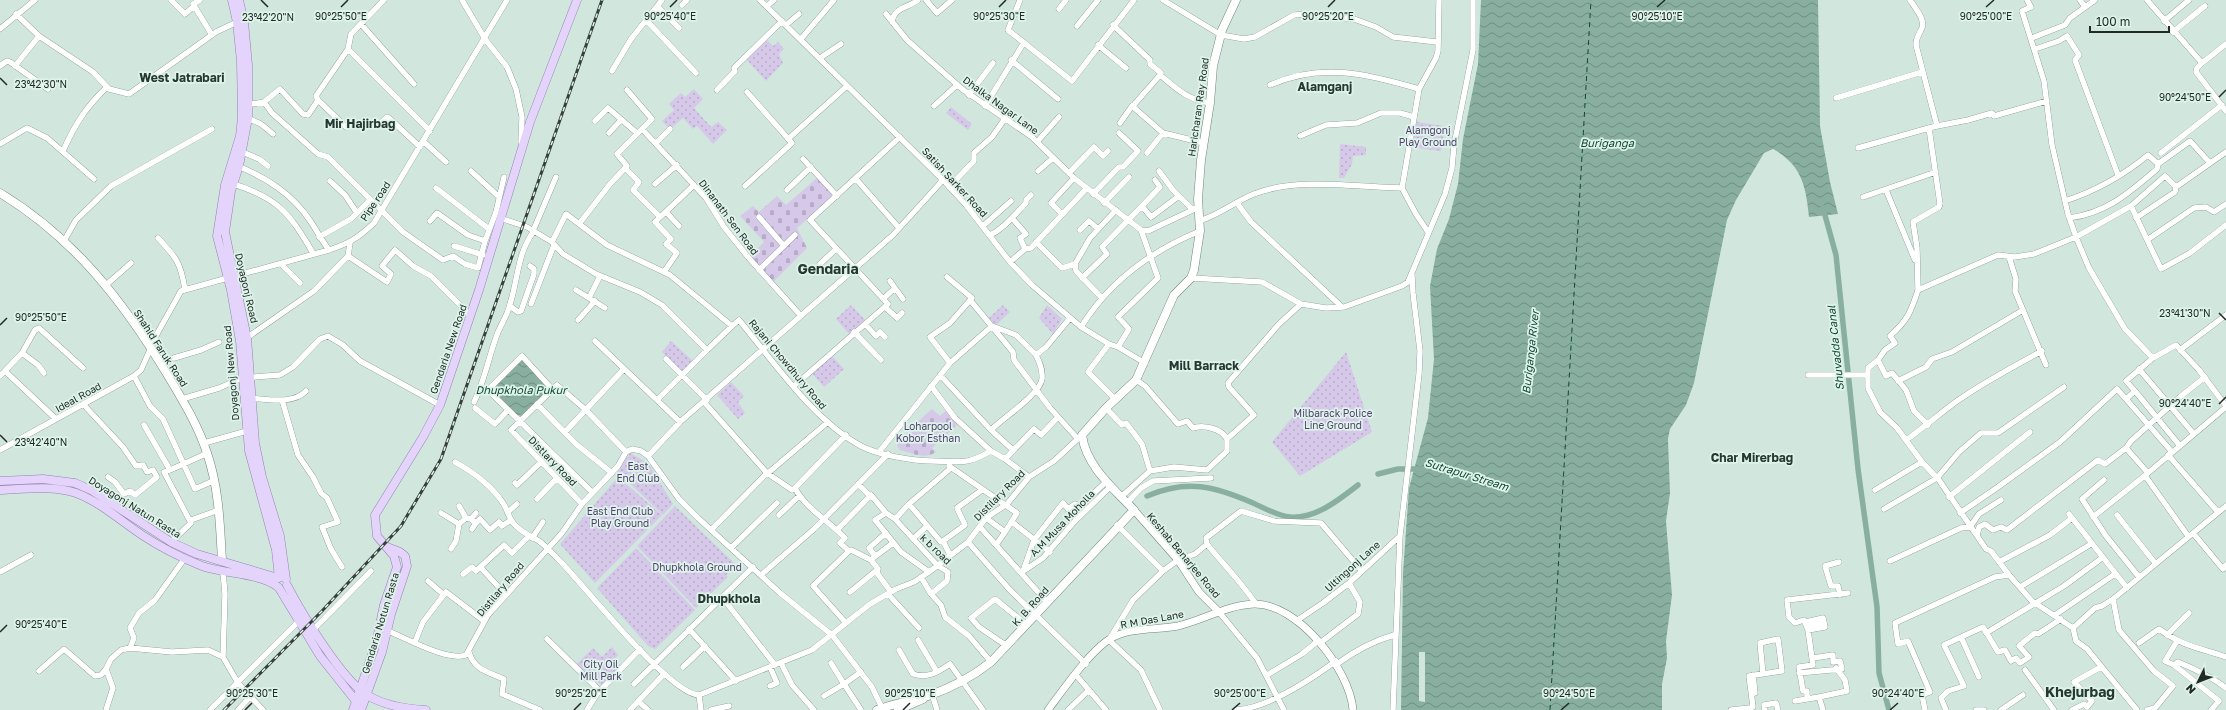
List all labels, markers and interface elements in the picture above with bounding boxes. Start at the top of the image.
scale bar [2090,8,2169,34]
text: 90°25'50"E [315,10,367,22]
text: 90°25'40"E [644,10,696,22]
text: 90°25'30"E [973,10,1025,22]
text: 90°25'20"E [1302,10,1354,22]
text: 90°25'10"E [1632,10,1683,22]
text: 90°25'00"E [1960,10,2012,22]
text: 23°42'20"N [242,11,294,23]
text: 100 m [2096,14,2130,29]
street label: Haricharan Ray Road [1185,57,1211,157]
district label: West Jatrabari [139,70,225,85]
street label: Dhalka Nagar Lane [961,74,1041,137]
text: 23°42'30"N [15,78,67,90]
district label: Alamganj [1298,79,1352,94]
text: 90°24'50"E [2159,91,2211,103]
district label: Mir Hajirbag [325,116,395,131]
park label: Alamgonj Play Ground [1399,124,1457,148]
water label: Buriganga [1580,136,1635,150]
street label: Satish Sarker Road [920,145,990,219]
street label: Dinanath Sen Road [697,177,761,257]
street label: Pipe road [357,179,393,223]
street label: Doyagonj Road [233,252,261,324]
district label: Gendaria [797,260,859,277]
street label: Gendaria New Road [427,303,469,395]
water label: Shuvadda Canal [1824,304,1846,391]
street label: Shahid Faruk Road [132,307,190,389]
text: 23°41'30"N [2159,307,2211,319]
water label: Buriganga River [1519,308,1542,394]
text: 90°25'50"E [15,311,67,323]
street label: Rajani Chowdhury Road [747,316,829,412]
street label: Doyagonj New Road [221,325,241,421]
district label: Mill Barrack [1169,358,1239,373]
street label: Ideal Road [53,379,103,415]
water label: Dhupkhola Pukur [476,383,568,397]
text: 90°24'40"E [2159,397,2211,409]
park label: Milbarack Police Line Ground [1294,407,1373,431]
park label: Loharpool Kobor Esthan [896,420,960,444]
street label: Distlary Road [526,434,580,488]
text: 23°42'40"N [15,436,67,448]
district label: Char Mirerbag [1711,450,1793,465]
water label: Sutrapur Stream [1423,455,1512,494]
park label: East End Club [616,460,660,484]
street label: Distilary Road [971,467,1027,523]
street label: Doyagonj Natun Rasta [87,474,183,540]
street label: A.M Musa Moholla [1027,487,1097,559]
park label: East End Club Play Ground [587,505,653,529]
street label: Keshab Benarjee Road [1145,510,1223,600]
street label: k b road [918,531,954,567]
street label: Ultingonj Lane [1322,538,1382,594]
street label: Distilary Road [474,559,526,619]
park label: Dhupkhola Ground [652,561,742,573]
street label: Gendaria Notun Rasta [359,571,401,675]
street label: K. B. Road [1009,584,1051,628]
district label: Dhupkhola [698,591,760,606]
street label: R M Das Lane [1119,607,1185,630]
text: 90°25'40"E [15,618,67,630]
park label: City Oil Mill Park [580,658,622,682]
north arrow [2178,662,2218,702]
text: N [2183,682,2198,697]
district label: Khejurbag [2045,683,2115,700]
text: 90°25'30"E [226,687,278,699]
text: 90°25'20"E [555,687,607,699]
text: 90°25'10"E [885,687,936,699]
text: 90°25'00"E [1214,687,1266,699]
text: 90°24'50"E [1543,687,1595,699]
text: 90°24'40"E [1872,687,1924,699]

